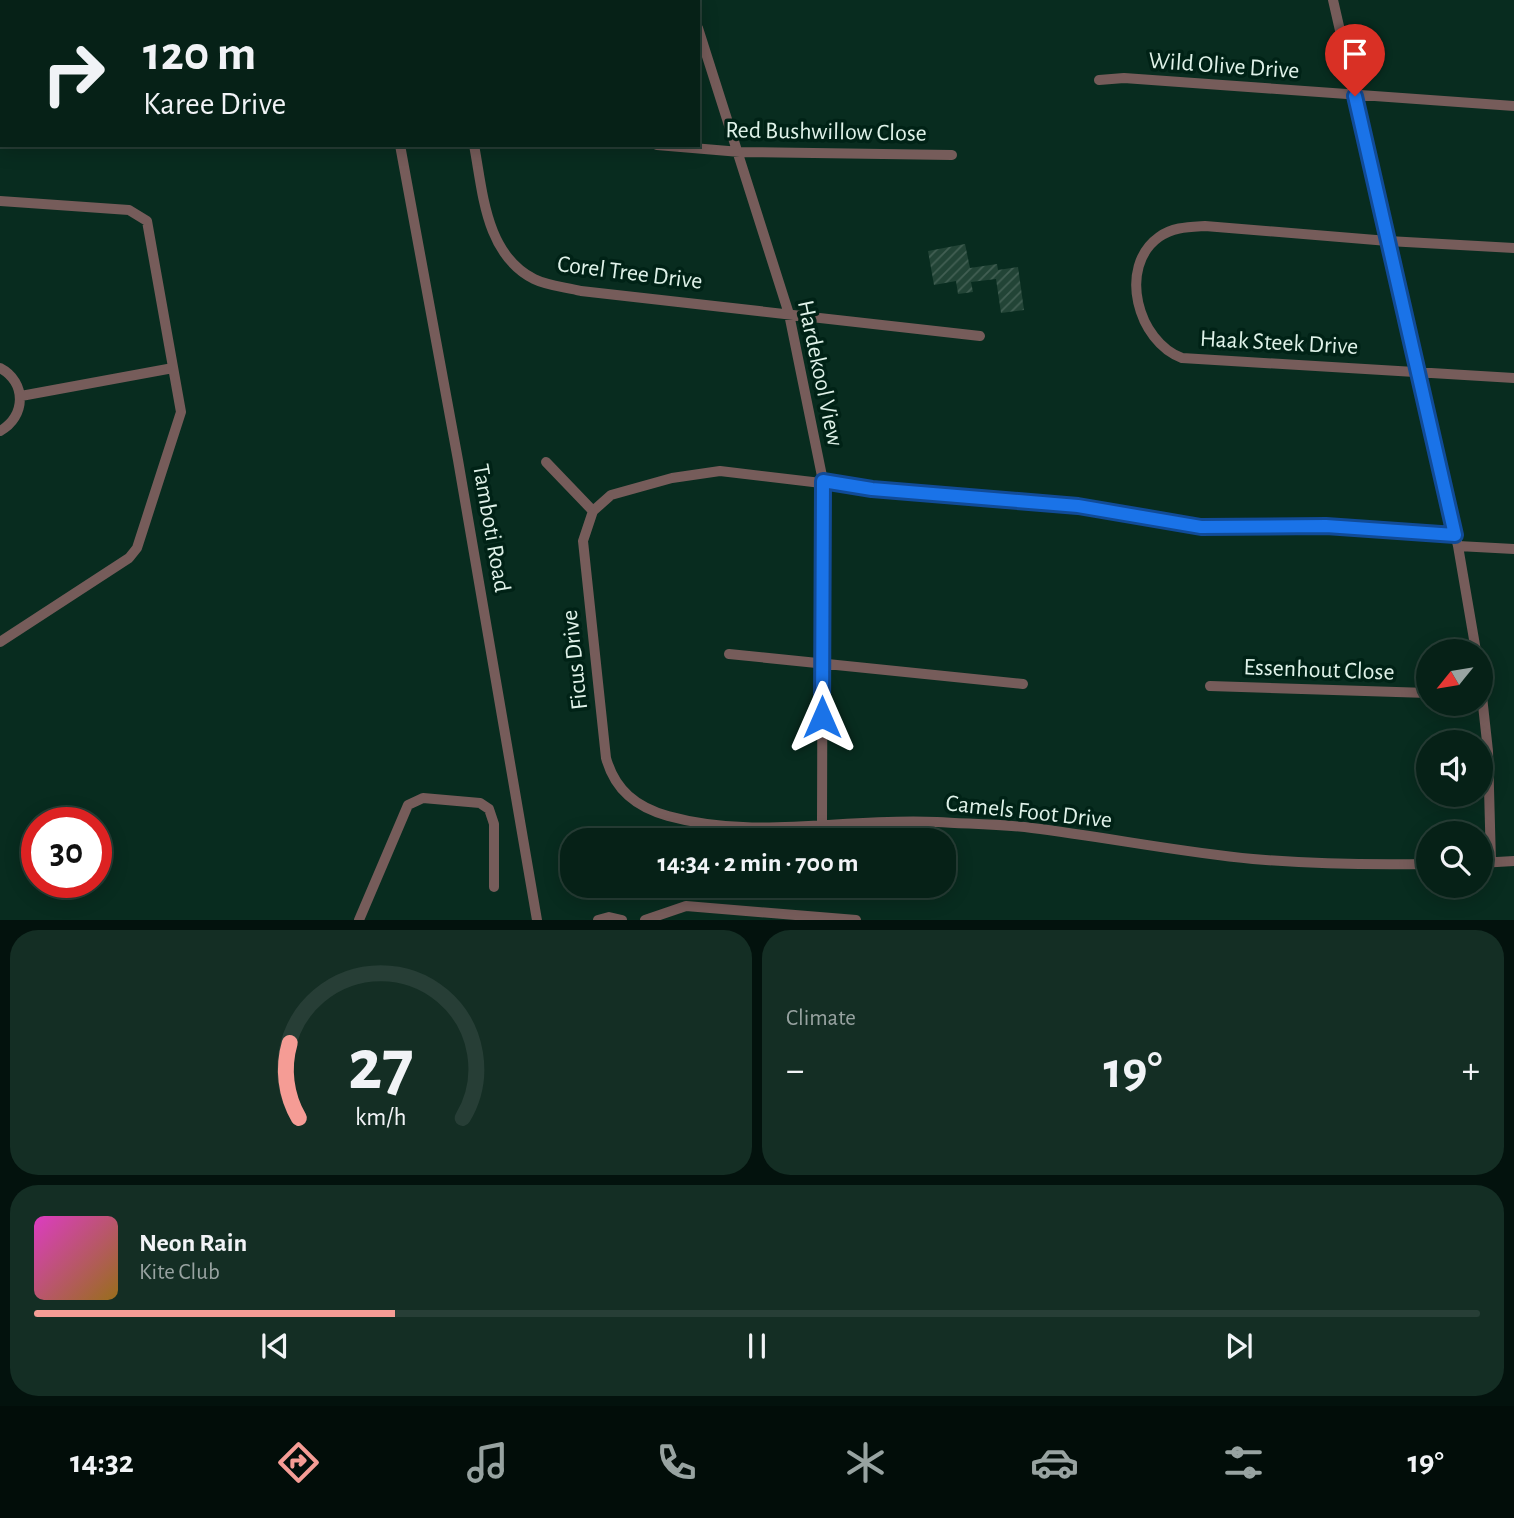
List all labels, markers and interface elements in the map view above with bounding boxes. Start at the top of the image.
pin [1325,24,1385,96]
icon: right [28,28,119,119]
text: 120 m [143,30,256,79]
icon: arrive [1336,35,1374,73]
street label: Wild Olive Drive [1148,49,1300,83]
text: Karee Drive [143,88,286,120]
street label: Red Bushwillow Close [725,118,927,146]
street label: Corel Tree Drive [556,252,704,294]
street label: Hardekool View [793,298,847,448]
street label: Haak Steek Drive [1199,327,1359,359]
street label: Tamboti Road [468,462,514,594]
street label: Ficus Drive [558,609,592,711]
north arrow [1416,639,1493,716]
map controls [1416,639,1493,898]
street label: Essenhout Close [1243,655,1395,685]
position arrow [785,680,859,754]
button: sound [1416,730,1493,807]
street label: Camels Foot Drive [945,791,1113,833]
speed limit sign: 30 [21,807,112,898]
button: search [1416,821,1493,898]
text: 14:34 · 2 min · 700 m [657,850,859,876]
text: Climate [786,1007,856,1030]
text: 27 [348,1031,414,1104]
text: 19° [1103,1045,1163,1097]
text: − [786,1052,804,1090]
text: + [1462,1052,1480,1090]
text: km/h [355,1105,407,1130]
text: Neon Rain [139,1230,247,1256]
text: Kite Club [139,1261,220,1284]
icon: previous [256,1327,294,1365]
icon: pause [738,1327,776,1365]
icon: next [1220,1327,1258,1365]
icon: directions [274,1438,323,1487]
icon: music [463,1438,512,1487]
icon: phone [652,1438,701,1487]
icon: climate [841,1438,890,1487]
icon: car [1030,1438,1079,1487]
icon: filters [1219,1438,1268,1487]
text: 14:32 [70,1446,134,1478]
text: 19° [1408,1446,1444,1478]

